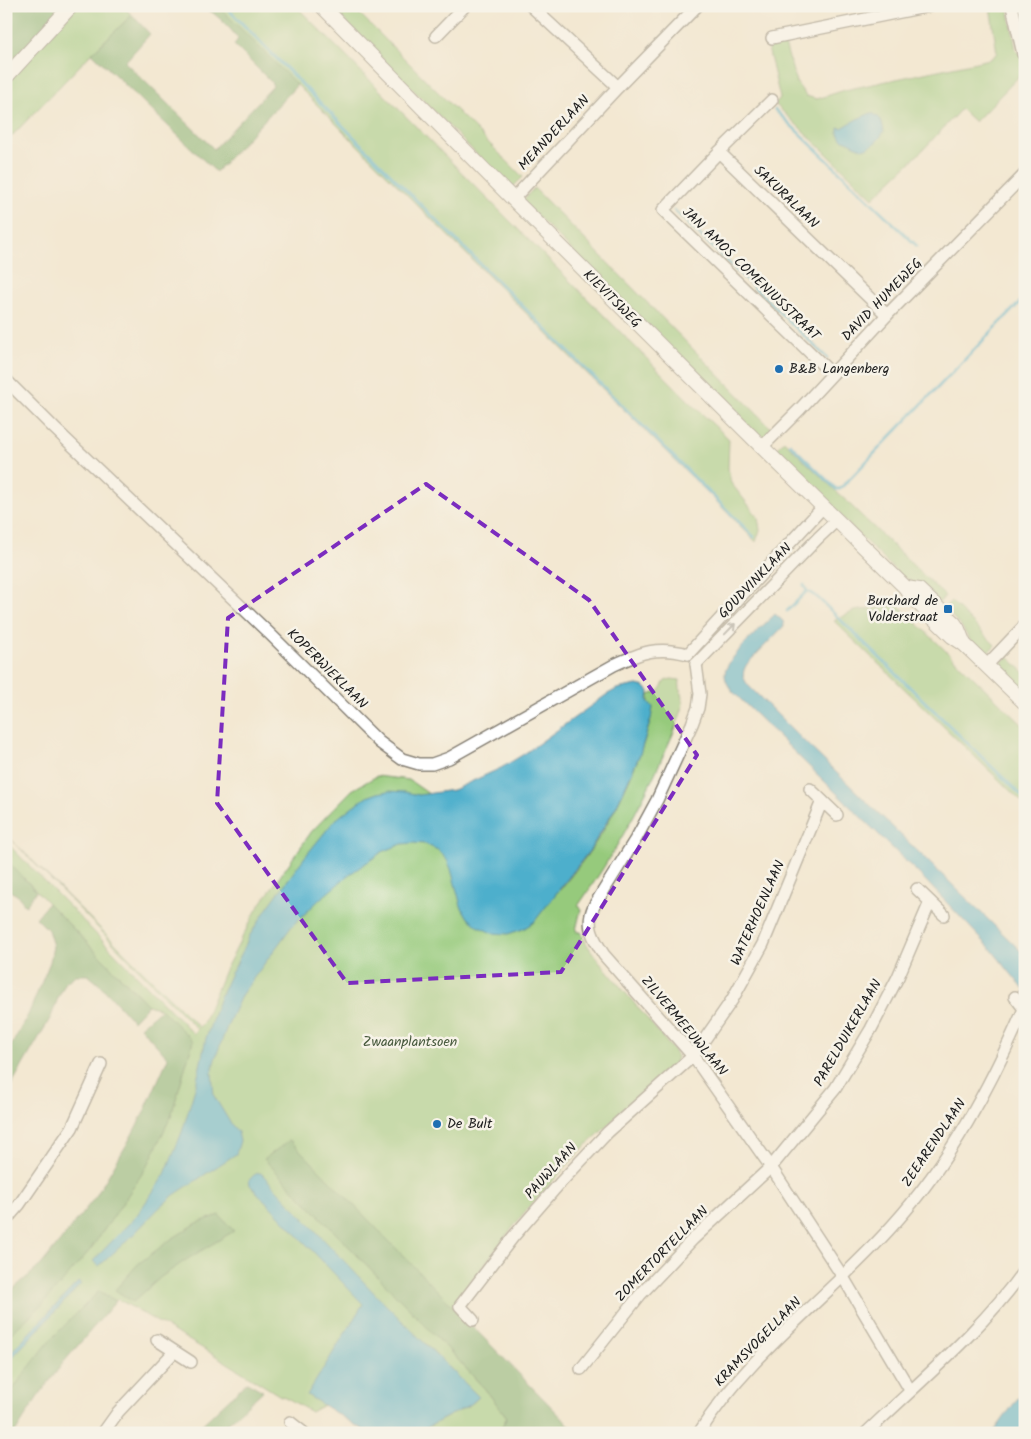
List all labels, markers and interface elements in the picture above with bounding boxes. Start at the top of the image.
street label: MEANDERLAAN [513,90,595,176]
street label: SAKURALAAN [748,160,824,234]
street label: JAN AMOS COMENIUSSTRAAT [677,202,826,347]
street label: DAVID HUMEWEG [836,253,928,347]
street label: KIEVITSWEG [578,265,646,333]
place label: B&B Langenberg [789,358,889,380]
marker: B&B Langenberg [773,363,785,375]
street label: GOUDVINKLAAN [713,538,797,624]
place label: Burchard de Volderstraat [867,590,939,628]
marker: Burchard de Volderstraat [942,603,954,615]
street label: KOPERWIEKLAAN [281,623,373,715]
one-way arrow [724,623,736,635]
street label: WATERHOENLAAN [725,856,791,969]
street label: ZILVERMEEUWLAAN [635,971,733,1081]
street label: PARELDUIKERLAAN [808,975,888,1091]
park label: Zwaanplantsoen [363,1031,457,1053]
street label: ZEEARENDLAAN [896,1094,972,1192]
place label: De Bult [447,1113,493,1135]
marker: De Bult [431,1118,443,1130]
street label: PAUWLAAN [520,1137,583,1204]
street label: ZOMERTORTELLAAN [610,1201,714,1307]
street label: KRAMSVOGELLAAN [709,1292,807,1392]

